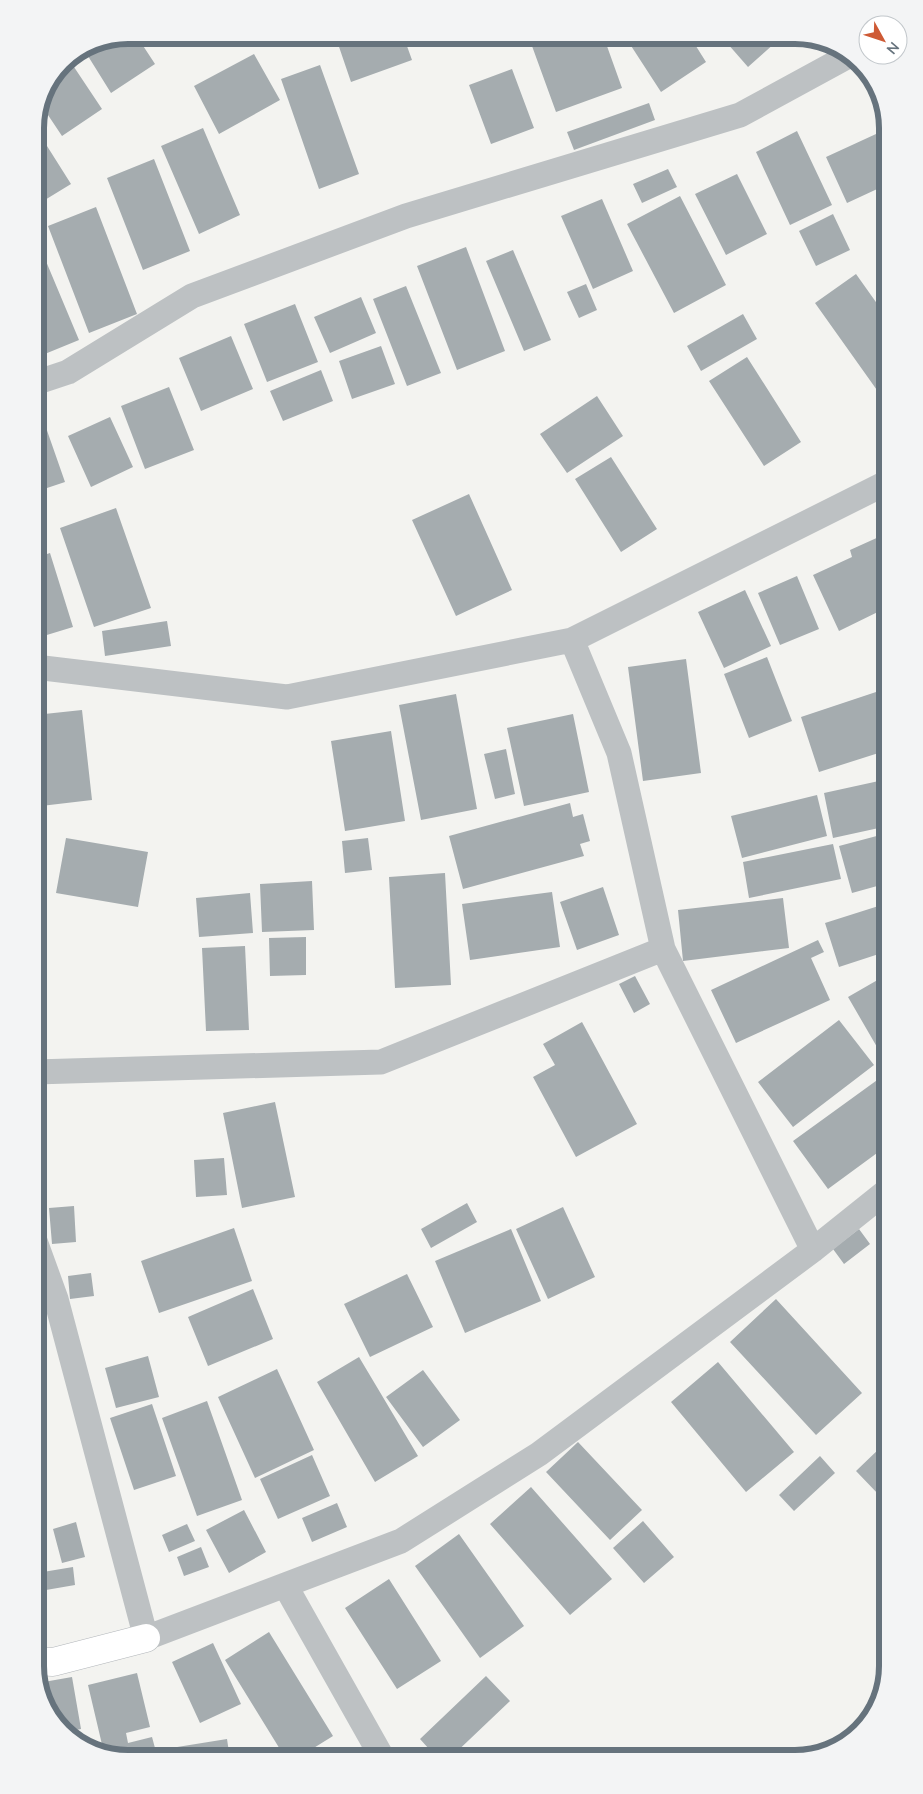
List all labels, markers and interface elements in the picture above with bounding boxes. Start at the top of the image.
north arrow [858,15,908,65]
text: N [883,39,903,58]

